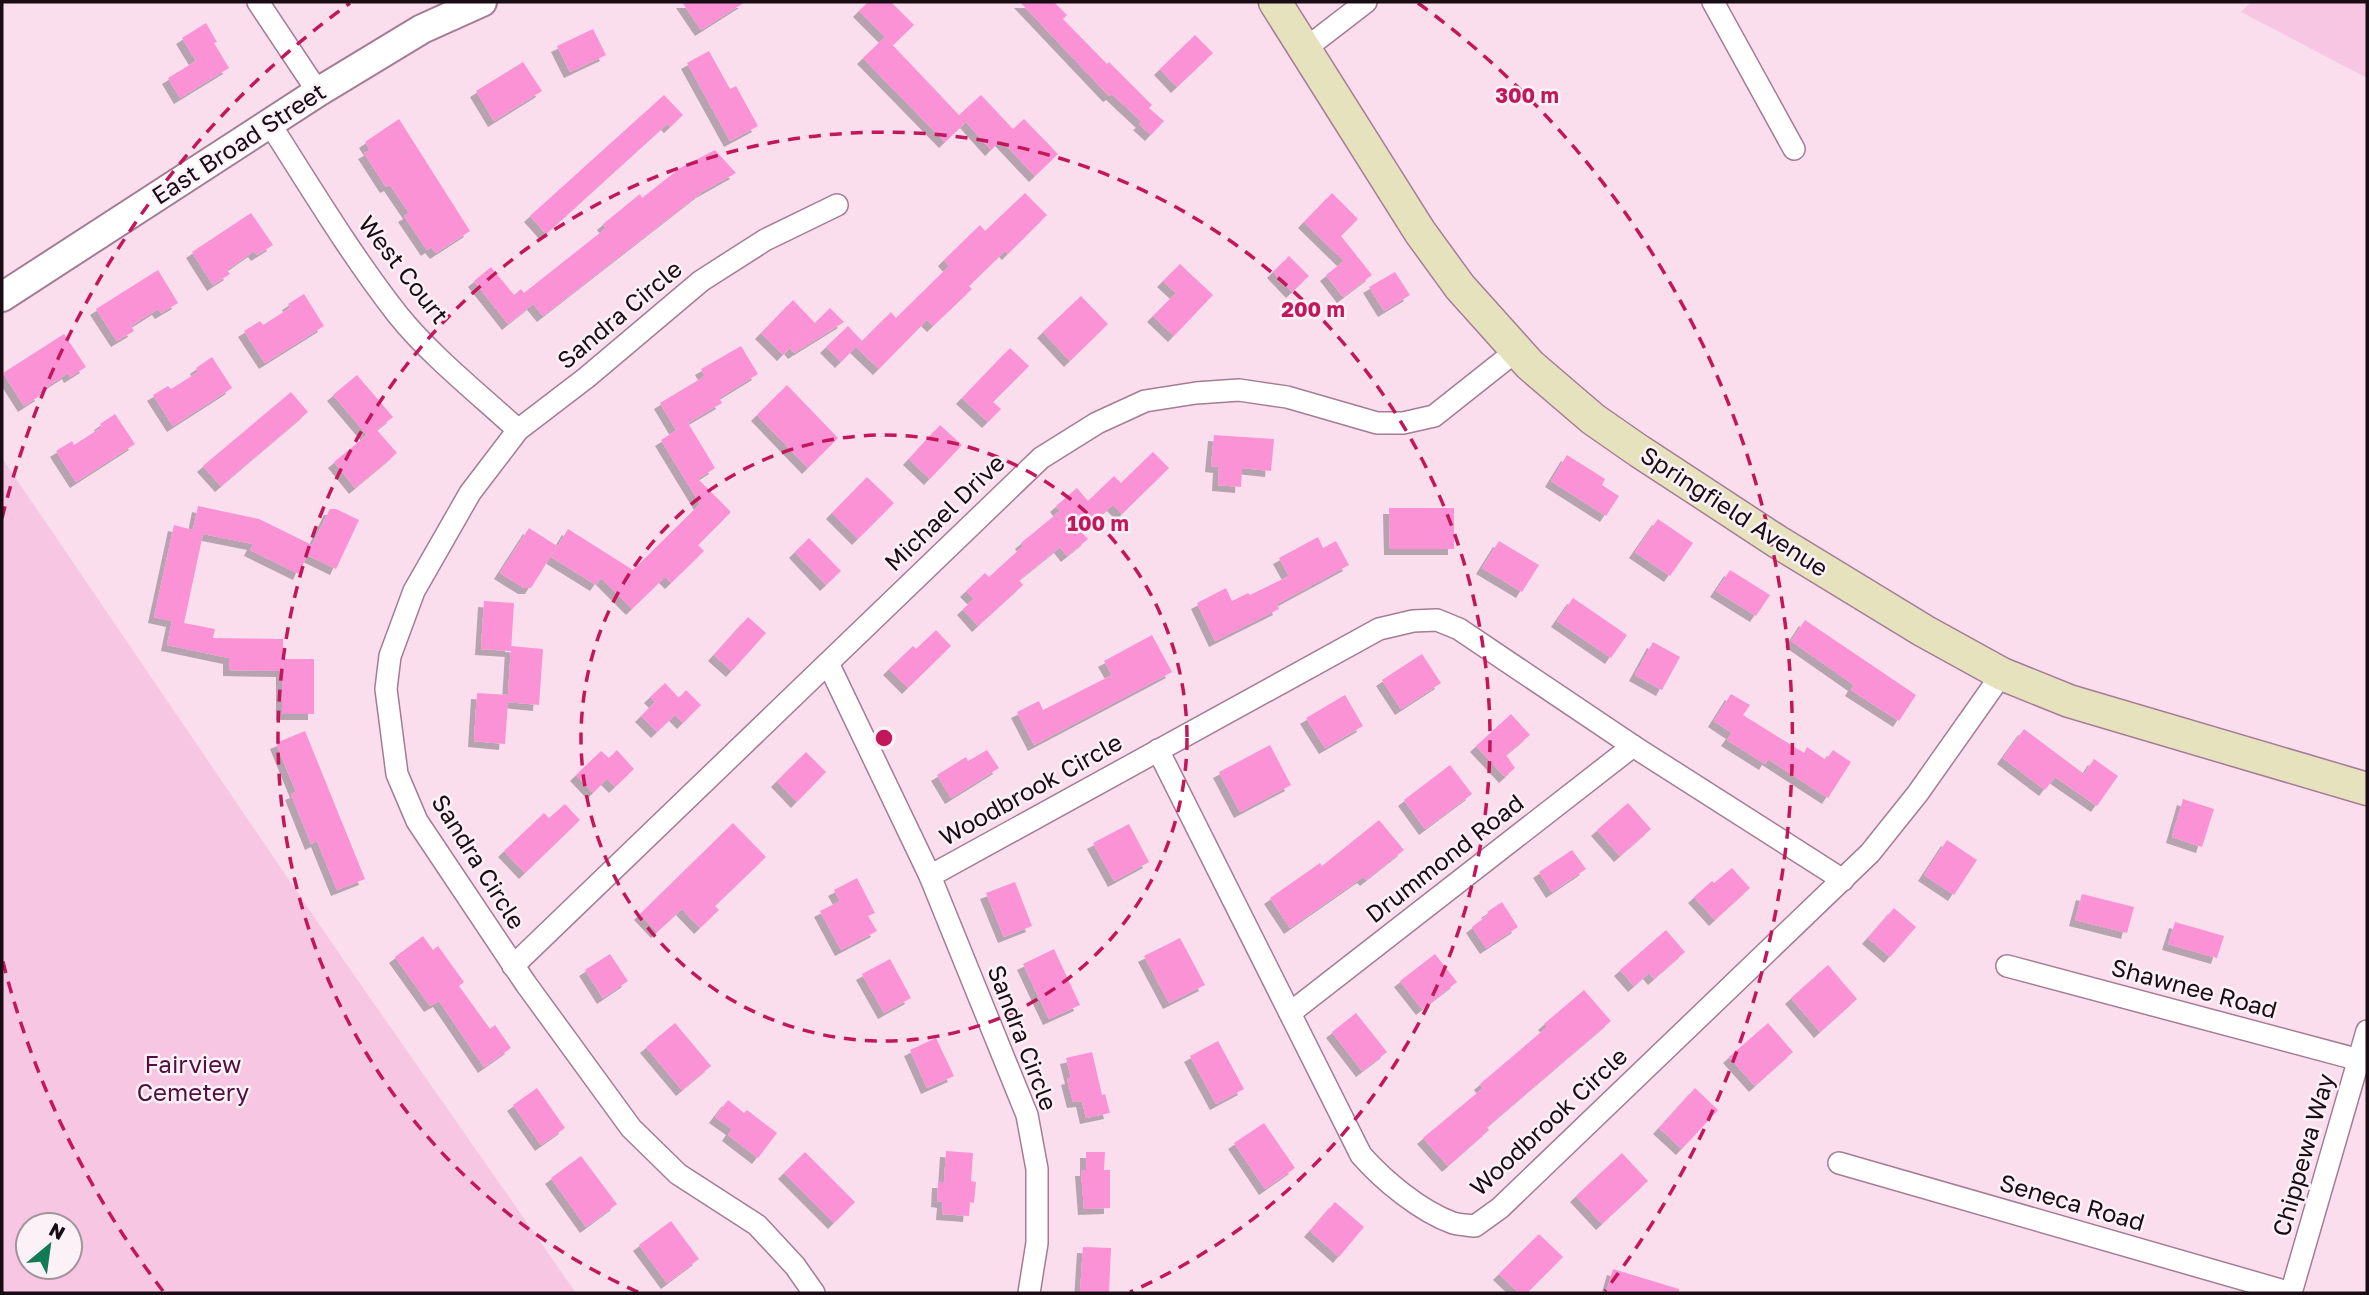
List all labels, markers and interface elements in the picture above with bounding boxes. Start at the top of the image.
street label: East Broad Street [146,76,330,210]
text: 300 m [1495,82,1559,108]
street label: West Court [353,209,455,329]
street label: Sandra Circle [551,253,687,374]
text: 200 m [1281,296,1345,322]
street label: Springfield Avenue [1636,439,1834,582]
street label: Michael Drive [878,447,1010,576]
text: 100 m [1067,510,1129,536]
centre of rings [872,726,896,750]
street label: Woodbrook Circle [934,727,1127,851]
street label: Drummond Road [1360,787,1529,928]
street label: Sandra Circle [426,788,532,934]
street label: Shawnee Road [2108,952,2280,1024]
street label: Sandra Circle [982,961,1064,1114]
street label: Woodbrook Circle [1463,1041,1633,1201]
park label: Fairview Cemetery [137,1049,249,1106]
street label: Chippewa Way [2265,1070,2340,1239]
street label: Seneca Road [1997,1167,2148,1236]
north arrow [14,1211,84,1281]
text: N [46,1217,69,1244]

